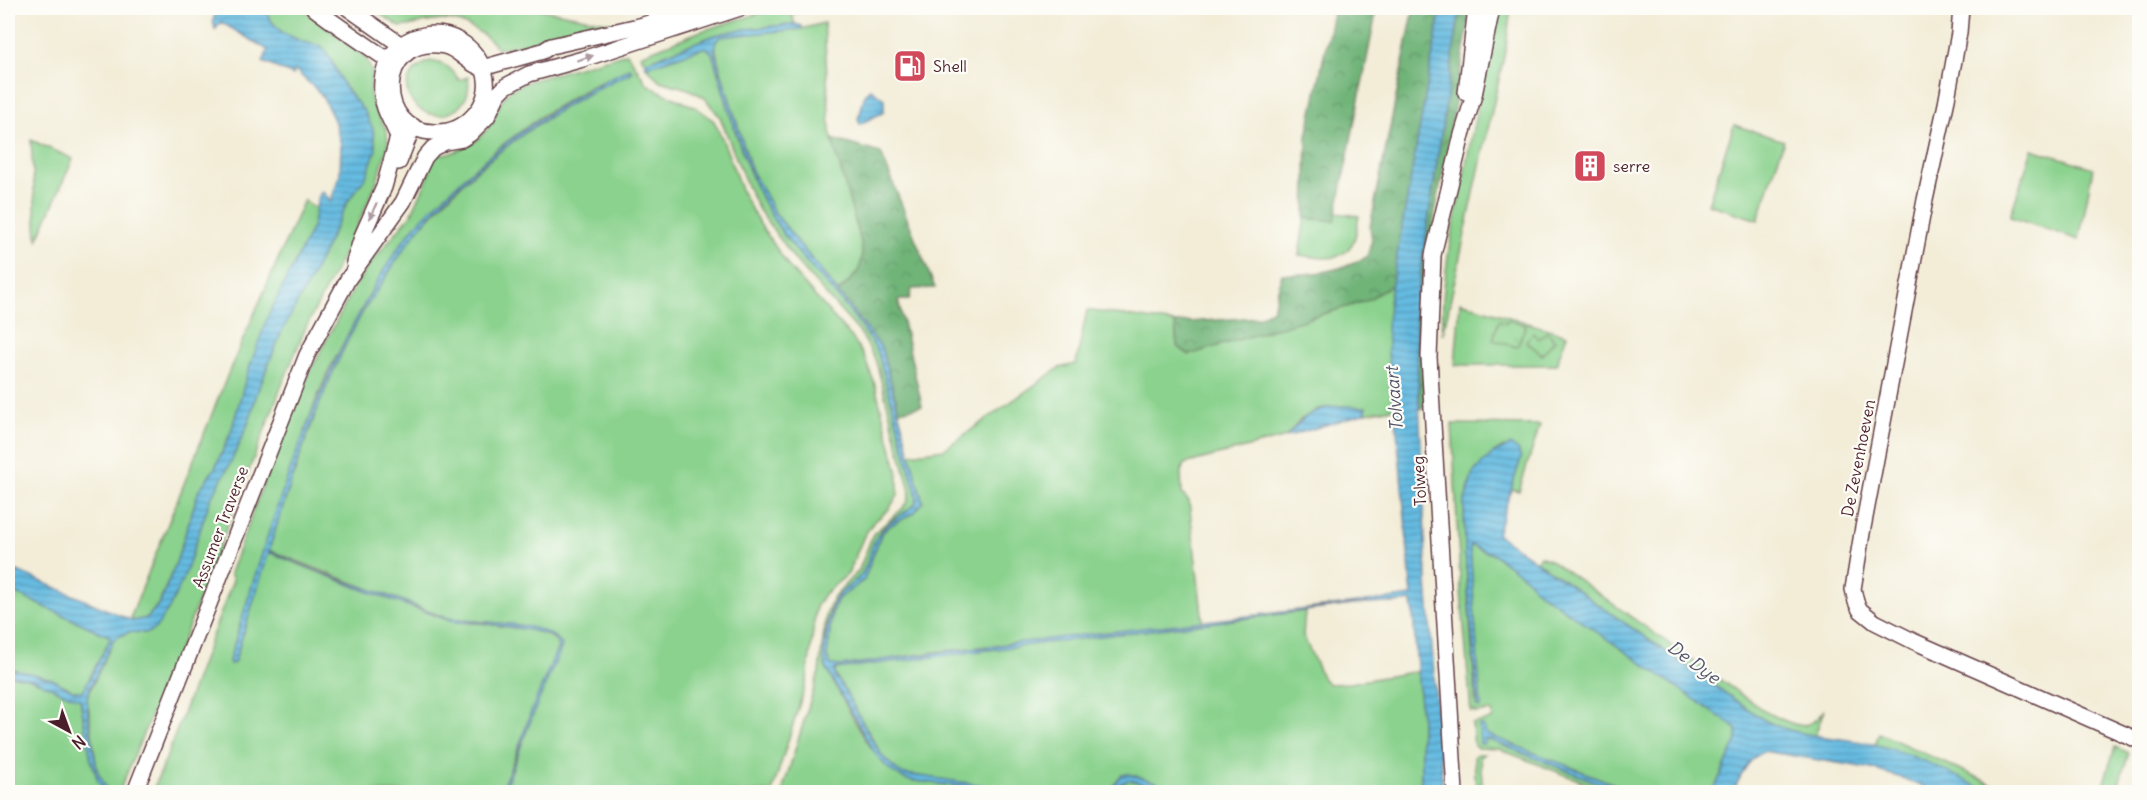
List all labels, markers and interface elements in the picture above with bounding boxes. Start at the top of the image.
fuel station icon: Shell [892,48,928,84]
one-way arrow [576,53,594,62]
place label: Shell [933,56,967,76]
building icon: serre [1572,148,1608,184]
place label: serre [1613,156,1650,176]
one-way arrow [368,202,378,220]
water label: Tolvaart [1380,364,1408,432]
street label: De Zevenhoeven [1837,398,1879,518]
street label: Tolweg [1408,455,1430,507]
street label: Assumer Traverse [188,463,252,591]
water label: De Dye [1663,635,1726,690]
north arrow [39,701,99,761]
text: N [68,731,90,753]

